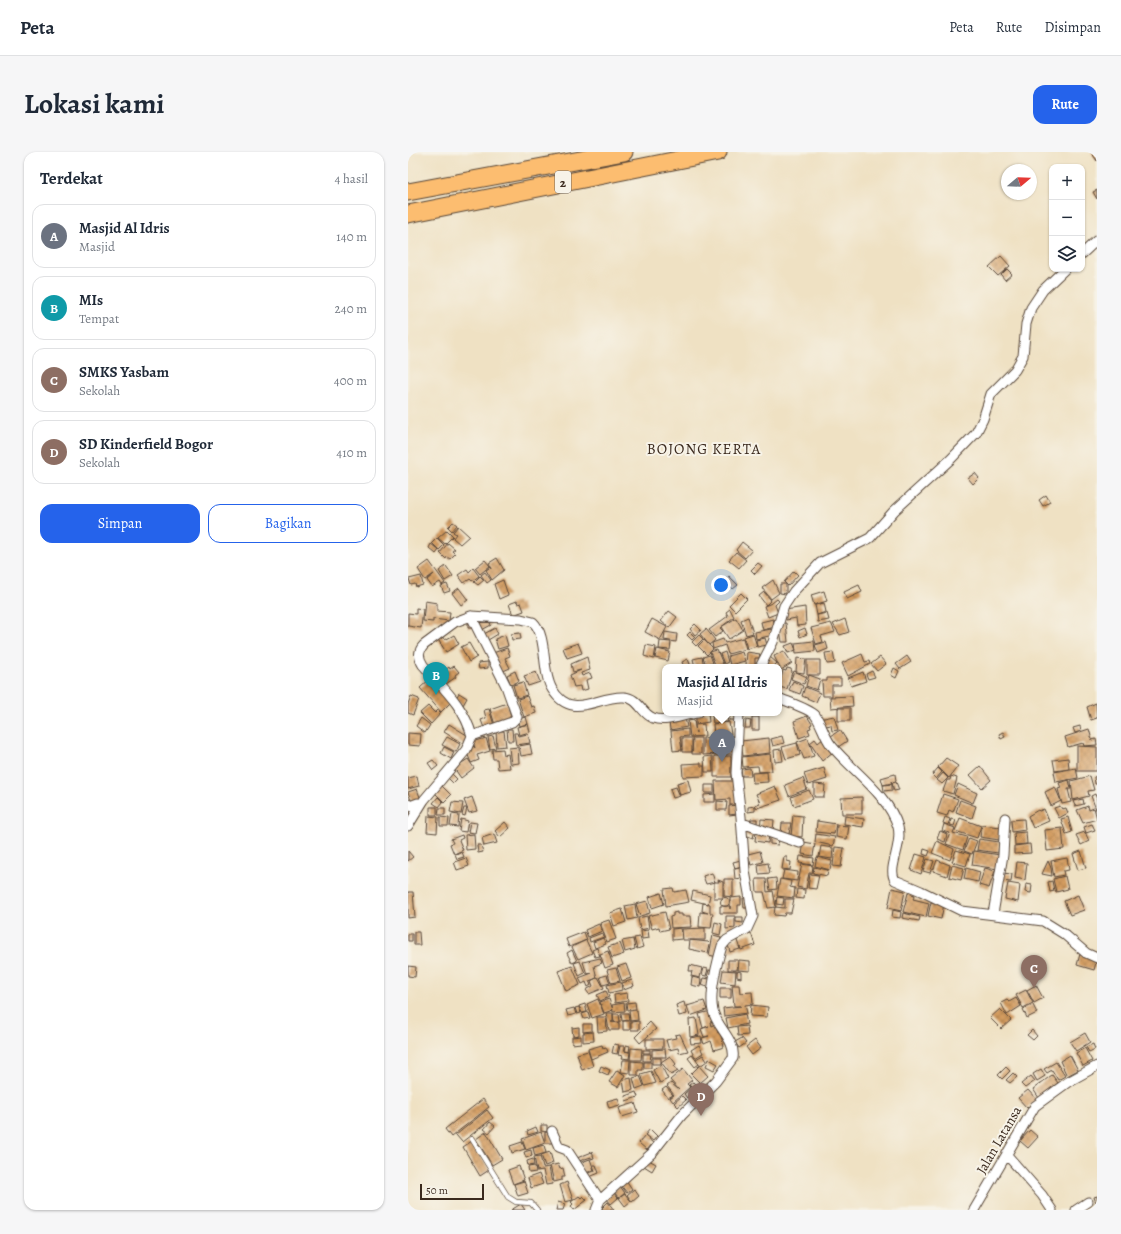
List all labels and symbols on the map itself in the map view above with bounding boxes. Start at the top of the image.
north arrow [1001,164,1037,200]
road number: 2 [555,171,571,193]
district label: BOJONG KERTA [647,439,761,459]
your location [711,575,731,595]
pin: B [423,662,449,695]
pin: A [709,729,735,762]
pin: C [1021,955,1047,988]
pin: D [688,1083,714,1116]
street label: Jalan Latansa [972,1102,1026,1178]
scale bar [420,1182,484,1201]

